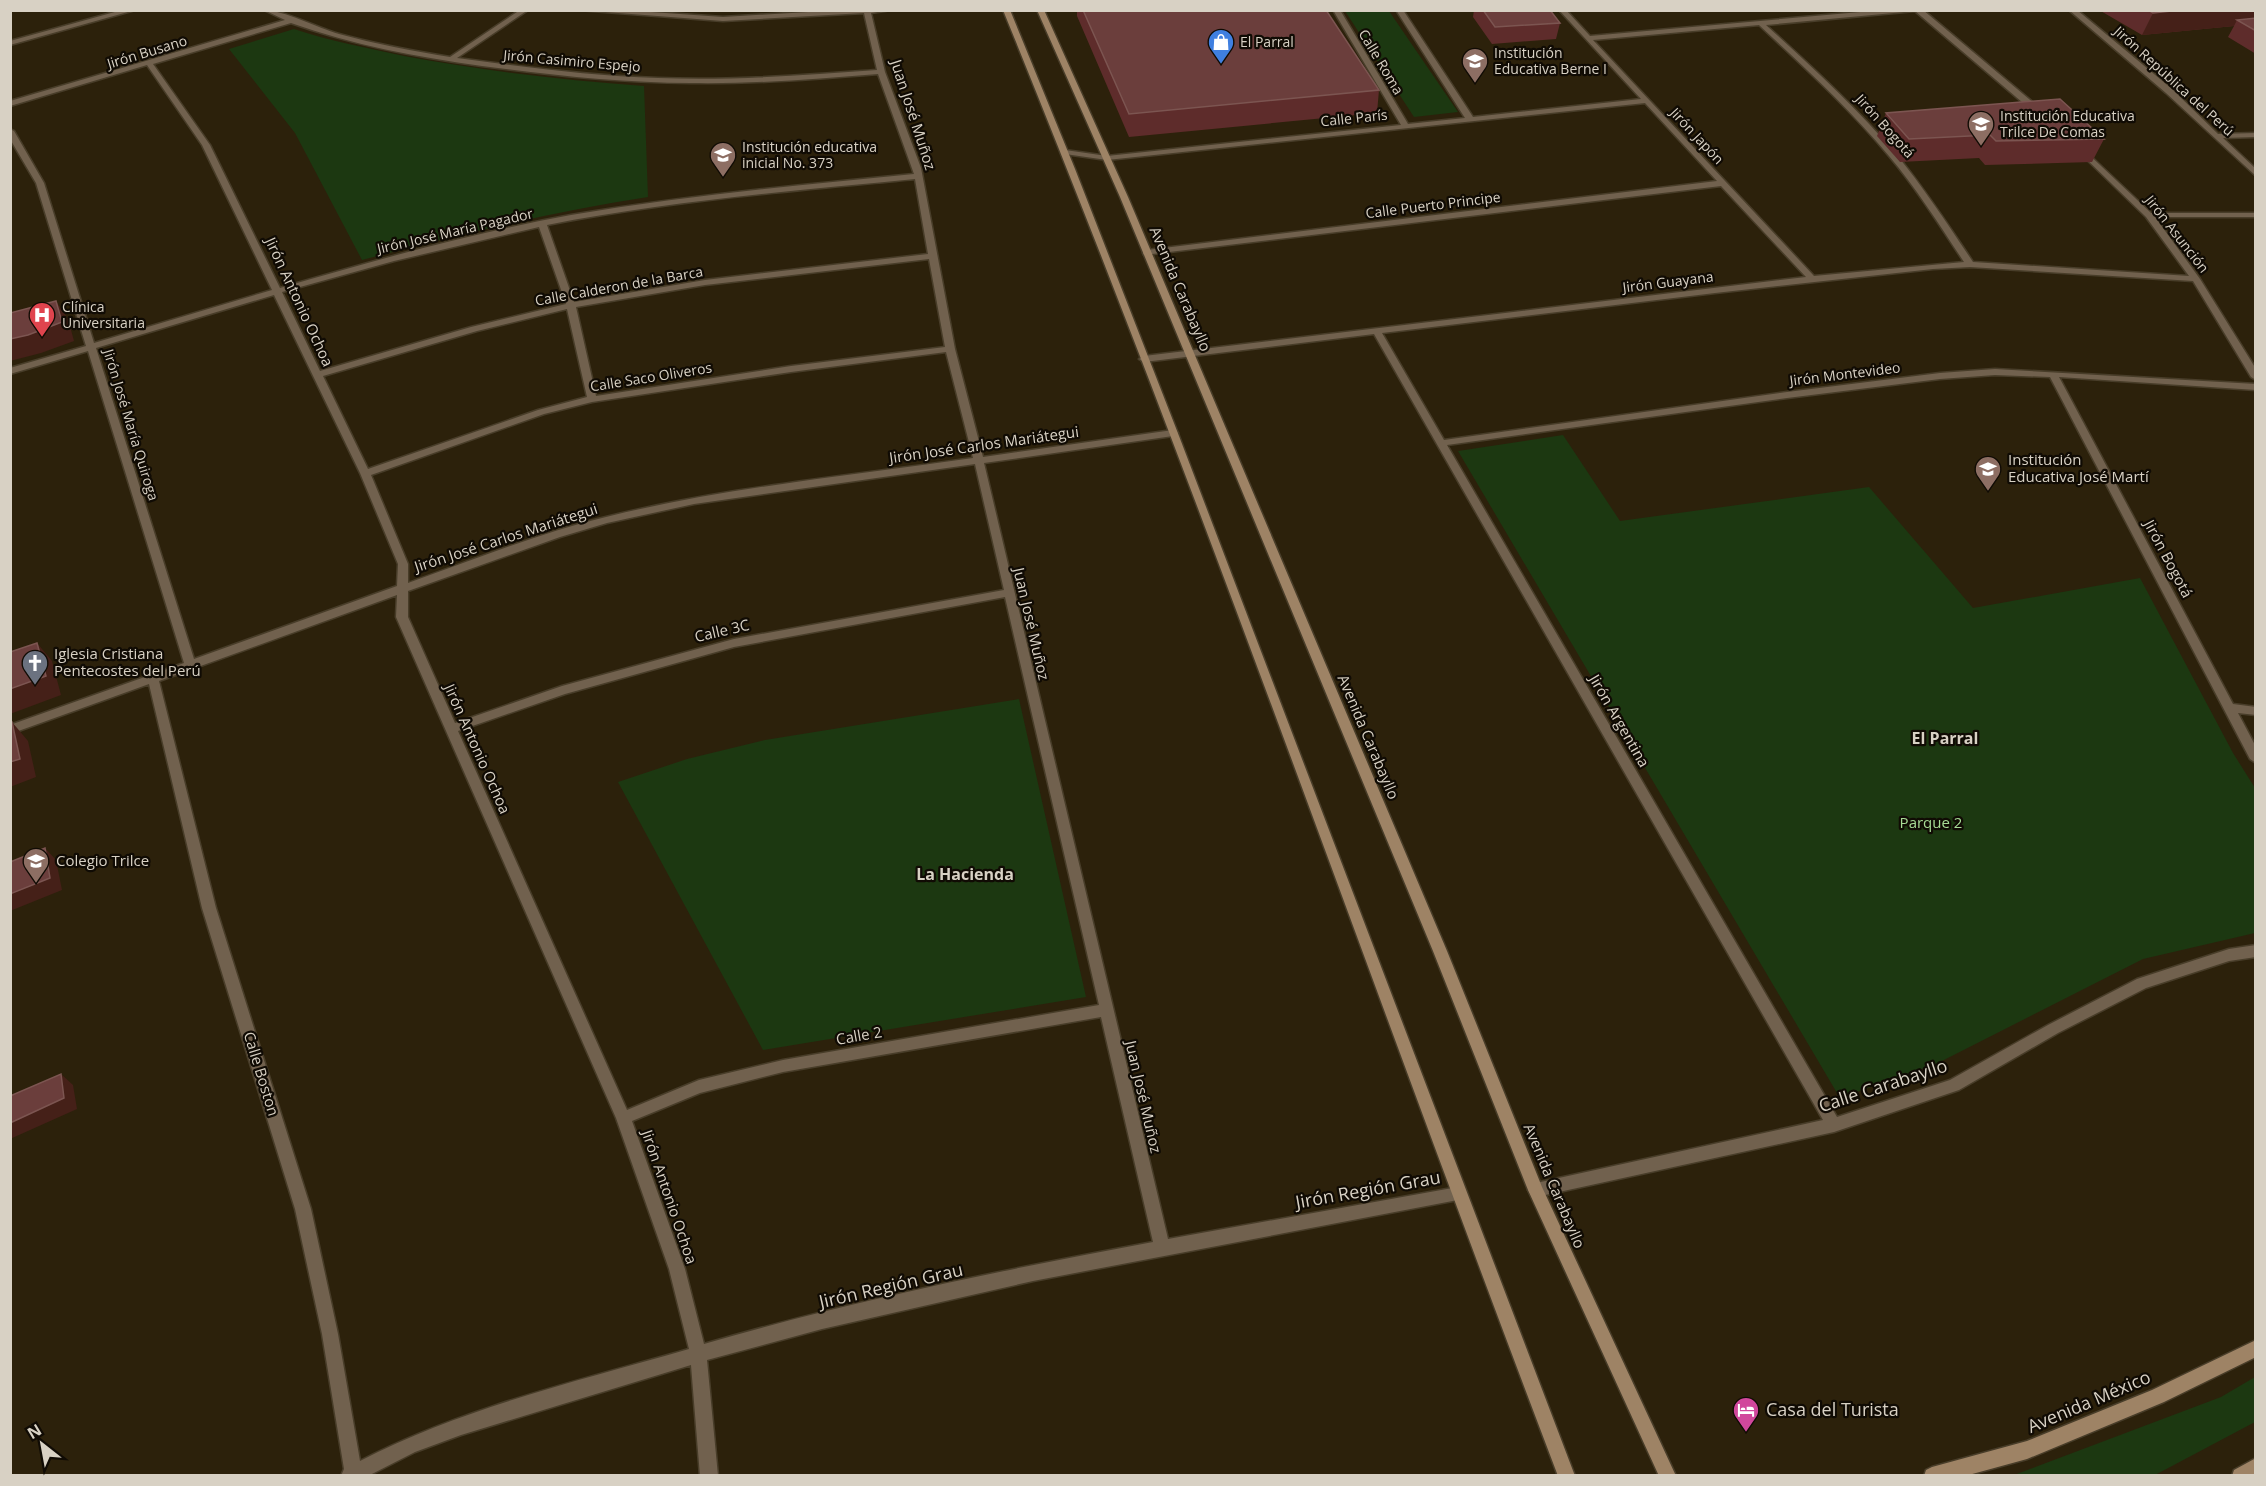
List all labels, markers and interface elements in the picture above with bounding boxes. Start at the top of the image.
street label: Jirón República del Perú [2109,20,2238,140]
street label: Calle Roma [1354,26,1408,98]
shop icon: El Parral [1206,27,1236,65]
street label: Jirón Busano [103,30,189,73]
place label: El Parral [1240,32,1294,51]
place label: Institución Educativa Berne I [1494,43,1607,78]
street label: Jirón Casimiro Espejo [501,45,641,76]
school or university icon: Institución Educativa Berne I [1460,46,1490,84]
street label: Juan José Muñoz [886,55,941,173]
street label: Jirón Bogotá [1850,88,1919,162]
street label: Jirón Japón [1665,102,1728,168]
street label: Calle París [1319,105,1389,130]
place label: Institución Educativa Trilce De Comas [2000,106,2135,141]
school or university icon: Institución Educativa Trilce De Comas [1966,109,1996,147]
place label: Institución educativa inicial No. 373 [742,137,877,172]
school or university icon: Institución educativa inicial No. 373 [708,140,738,178]
street label: Calle Puerto Principe [1364,187,1502,222]
street label: Jirón Asunción [2140,189,2214,276]
street label: Jirón José María Pagador [373,203,535,258]
street label: Avenida Carabayllo [1146,223,1216,354]
street label: Jirón Antonio Ochoa [260,232,339,369]
street label: Calle Calderon de la Barca [533,261,704,310]
street label: Jirón Guayana [1619,267,1714,297]
place label: Clínica Universitaria [62,297,145,332]
hospital icon: Clínica Universitaria [27,300,57,338]
street label: Jirón José María Quiroga [99,345,164,503]
street label: Calle Saco Oliveros [589,357,713,396]
street label: Jirón Montevideo [1786,357,1901,390]
street label: Jirón José Carlos Mariátegui [886,421,1080,468]
place label: Institución Educativa José Martí [2008,449,2150,486]
school or university icon: Institución Educativa José Martí [1973,454,2003,492]
street label: Jirón José Carlos Mariátegui [410,498,600,577]
street label: Jirón Bogotá [2139,514,2198,601]
street label: Juan José Muñoz [1009,563,1055,682]
street label: Calle 3C [692,614,751,646]
place label: Iglesia Cristiana Pentecostes del Perú [54,643,201,680]
church icon: Iglesia Cristiana Pentecostes del Perú [20,648,50,686]
street label: Jirón Argentina [1584,669,1655,771]
street label: Avenida Carabayllo [1334,671,1404,802]
street label: Jirón Antonio Ochoa [439,679,516,817]
district label: El Parral [1912,727,1978,749]
park label: Parque 2 [1900,812,1962,832]
school or university icon: Colegio Trilce [21,846,51,884]
place label: Colegio Trilce [56,850,149,870]
district label: La Hacienda [916,863,1014,885]
street label: Calle 2 [834,1021,883,1049]
street label: Calle Boston [240,1029,284,1118]
street label: Juan José Muñoz [1121,1036,1167,1155]
street label: Calle Carabayllo [1815,1053,1950,1117]
street label: Avenida Carabayllo [1520,1120,1590,1251]
street label: Jirón Antonio Ochoa [637,1125,702,1266]
street label: Jirón Región Grau [1291,1164,1442,1214]
street label: Jirón Región Grau [815,1257,965,1314]
street label: Avenida México [2023,1364,2154,1438]
hotel icon: Casa del Turista [1731,1395,1761,1433]
place label: Casa del Turista [1766,1397,1899,1421]
north arrow [12,1414,72,1474]
text: N [23,1418,46,1444]

